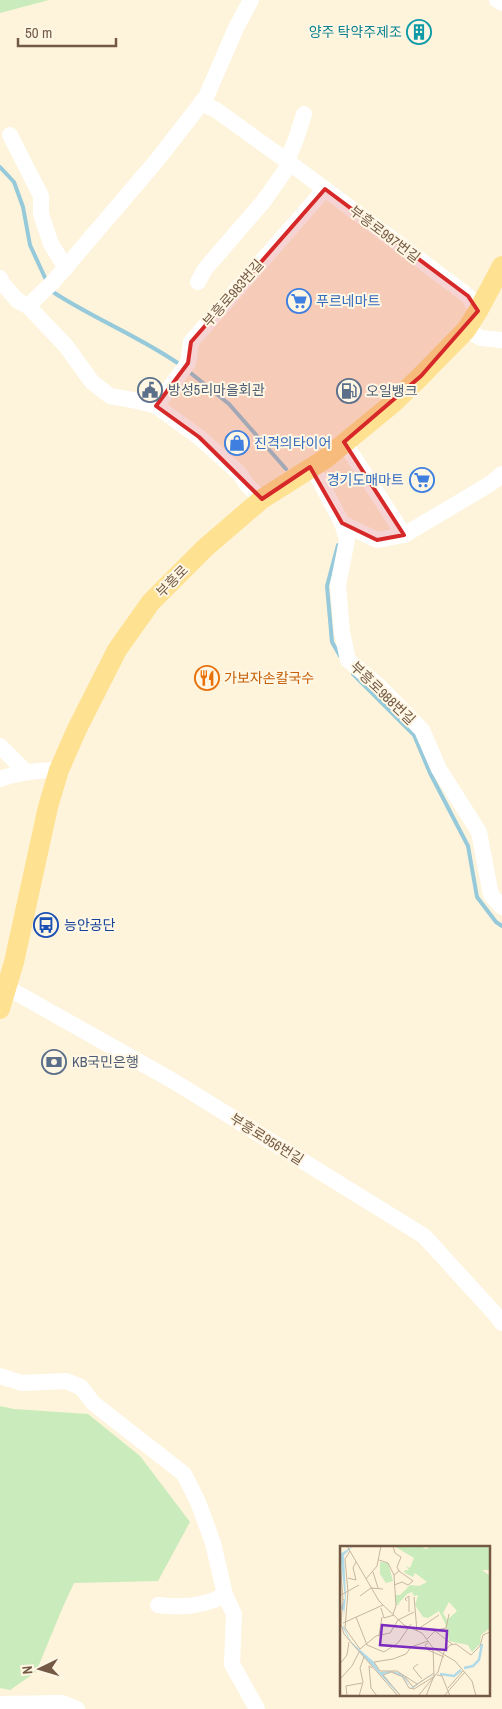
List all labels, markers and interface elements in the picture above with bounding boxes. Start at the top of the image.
scale bar [18,15,115,47]
building icon: 양주 탁약주제조 [406,19,432,45]
text: 50 m [25,22,52,43]
place label: 양주 탁약주제조 [309,23,402,41]
street label: 부흥로997번길 [346,202,424,266]
street label: 부흥로983번길 [199,256,267,330]
supermarket icon: 푸르네마트 [286,288,312,314]
place label: 푸르네마트 [316,292,381,310]
public building icon: 방성5리마을회관 [137,377,163,403]
fuel station icon: 오일뱅크 [336,378,362,404]
place label: 방성5리마을회관 [168,381,265,399]
place label: 오일뱅크 [366,382,418,400]
shop icon: 진격의타이어 [224,430,250,456]
place label: 진격의타이어 [254,434,331,452]
supermarket icon: 경기도매마트 [409,467,435,493]
place label: 경기도매마트 [327,471,404,489]
street label: 부흥로 [152,561,192,601]
street label: 부흥로988번길 [347,658,419,728]
restaurant icon: 가보자손칼국수 [194,665,220,691]
place label: 가보자손칼국수 [224,669,314,687]
bus stop icon: 능안공단 [33,912,59,938]
place label: 능안공단 [64,916,116,934]
bank icon: KB국민은행 [41,1049,67,1075]
place label: KB국민은행 [72,1053,139,1071]
street label: 부흥로956번길 [227,1109,307,1169]
inset map [340,1546,490,1696]
north arrow [15,1644,65,1694]
text: N [18,1665,36,1675]

